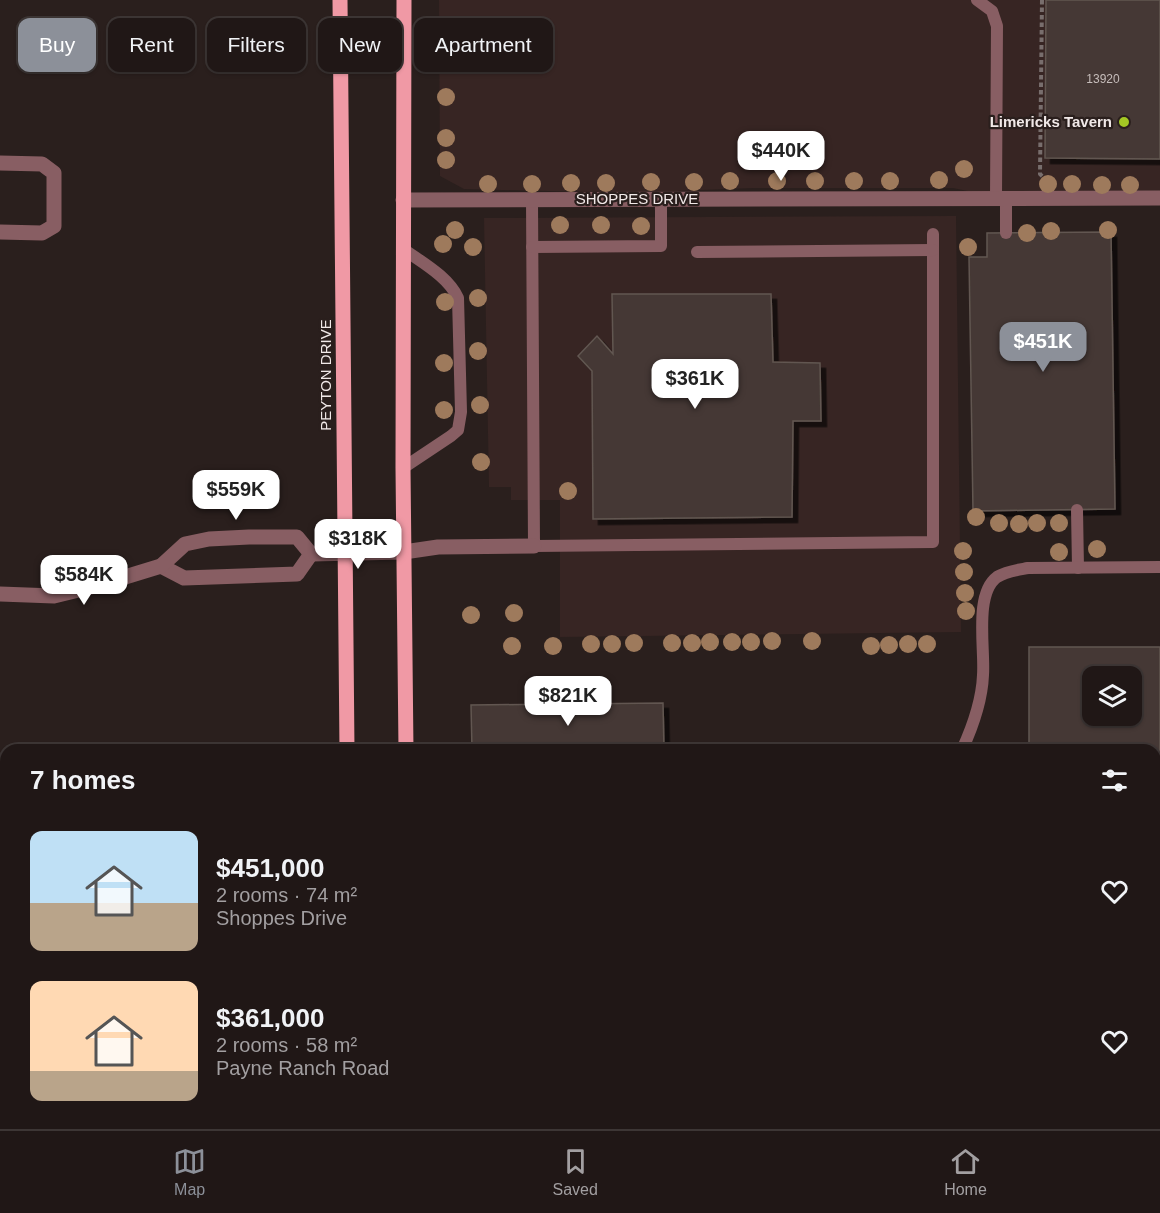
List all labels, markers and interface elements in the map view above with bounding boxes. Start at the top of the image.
chip: Buy [18,18,96,72]
chip: Rent [108,18,195,72]
chip: Filters [207,18,306,72]
chip: New [318,18,402,72]
chip: Apartment [414,18,553,72]
house number: 13920 [1086,72,1120,86]
place label: Limericks Tavern [990,113,1112,130]
marker: Limericks Tavern [1117,115,1131,129]
pin: $440K [739,131,823,182]
text: $440K [752,139,810,161]
street label: SHOPPES DRIVE [576,190,698,207]
street label: PEYTON DRIVE [317,319,334,431]
pin: $451K [1001,322,1085,373]
text: $451K [1014,330,1072,352]
pin: $361K [653,359,737,410]
text: $361K [666,367,724,389]
pin: $559K [194,470,278,521]
text: $559K [207,478,265,500]
pin: $318K [316,519,400,570]
text: $318K [329,527,387,549]
pin: $584K [42,555,126,606]
text: $584K [55,563,113,585]
map controls [1082,666,1142,726]
button: layers [1082,666,1142,726]
pin: $821K [526,676,610,727]
text: $821K [539,684,597,706]
icon: filters [1098,764,1131,797]
text: 7 homes [30,765,136,795]
text: $451,000 [216,853,324,883]
icon: home [78,855,150,927]
icon: heart [1098,875,1131,908]
text: 2 rooms · 74 m² [216,884,357,906]
text: Shoppes Drive [216,907,347,929]
text: $361,000 [216,1003,324,1033]
icon: home [78,1005,150,1077]
icon: heart [1098,1025,1131,1058]
text: 2 rooms · 58 m² [216,1034,357,1056]
text: Payne Ranch Road [216,1057,389,1079]
tab: Map [173,1145,206,1199]
tab: Saved [552,1145,598,1199]
tab: Home [944,1145,987,1199]

